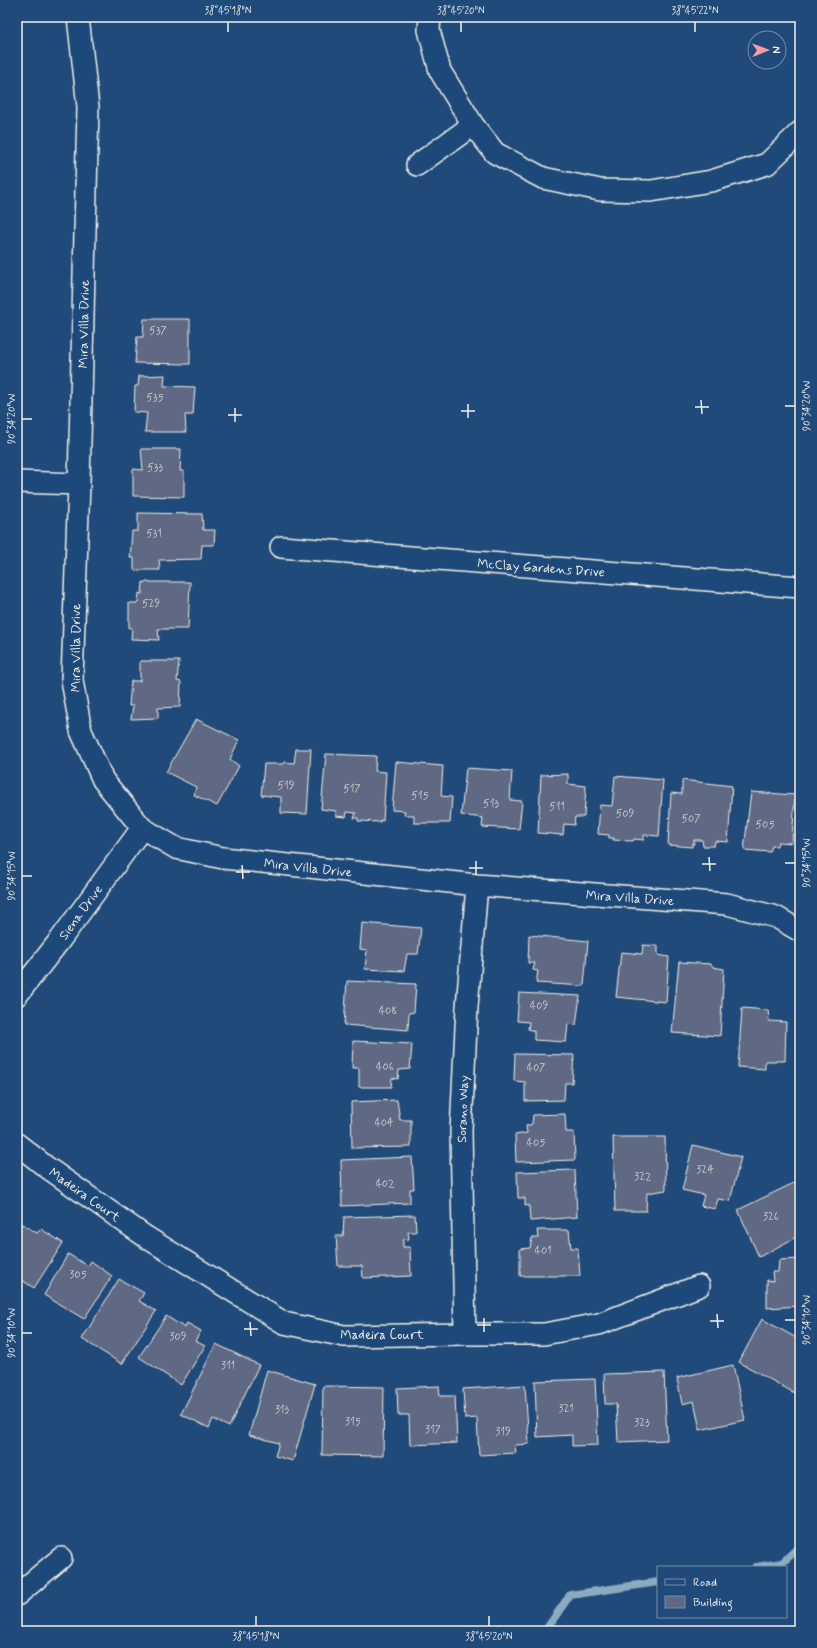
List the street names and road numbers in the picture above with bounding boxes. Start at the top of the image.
street label: Mira Villa Drive [75,280,94,369]
street label: McClay Gardens Drive [477,556,605,581]
street label: Mira Villa Drive [68,604,85,692]
street label: Mira Villa Drive [263,855,353,882]
street label: Siena Drive [56,882,107,944]
street label: Mira Villa Drive [585,887,675,910]
street label: Sorano Way [454,1075,473,1143]
street label: Madeira Court [45,1164,123,1226]
street label: Madeira Court [340,1327,424,1344]

